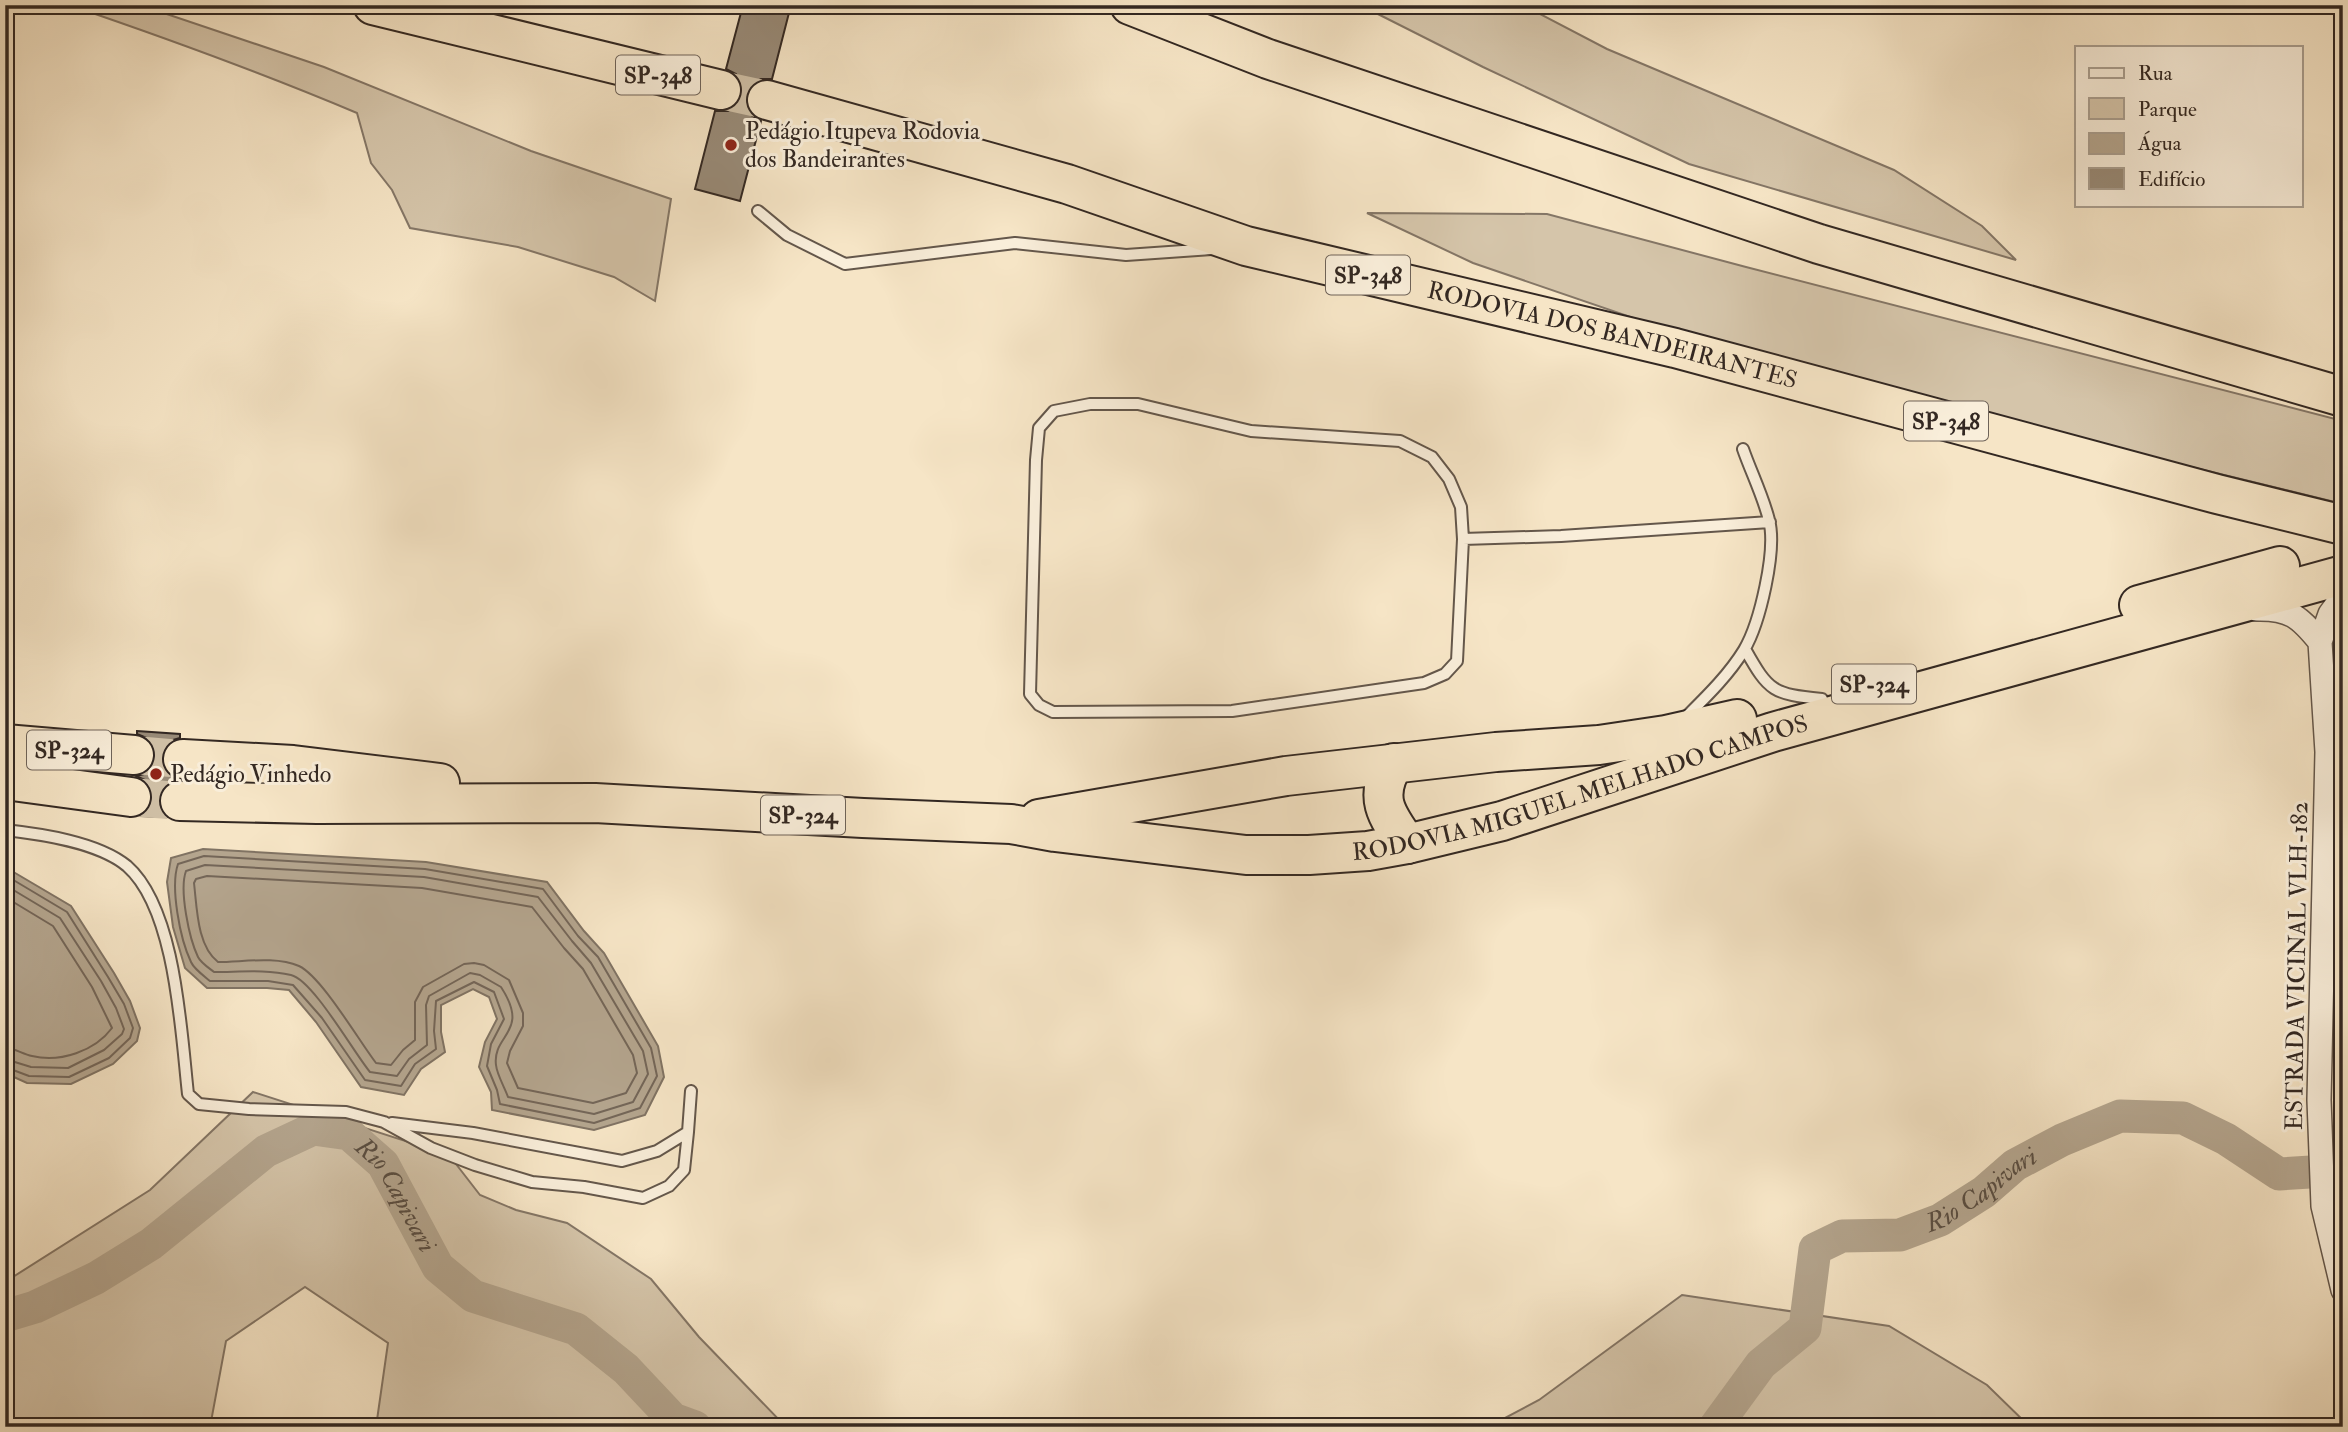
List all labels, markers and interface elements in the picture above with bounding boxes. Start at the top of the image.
legend [2075,46,2302,206]
road number: SP-348 [616,55,700,94]
text: Rua [2138,60,2173,87]
text: Parque [2138,96,2197,123]
place label: Pedágio Itupeva Rodovia dos Bandeirantes [745,116,981,175]
text: Água [2137,130,2182,157]
marker: Pedágio Itupeva Rodovia dos Bandeirantes [723,137,739,153]
text: Edifício [2138,166,2205,193]
road number: SP-348 [1326,256,1410,294]
street label: RODOVIA DOS BANDEIRANTES [1424,274,1801,396]
road number: SP-348 [1904,402,1988,440]
road number: SP-324 [1832,664,1916,704]
street label: RODOVIA MIGUEL MELHADO CAMPOS [1351,708,1811,868]
road number: SP-324 [27,730,111,770]
place label: Pedágio Vinhedo [170,759,331,790]
marker: Pedágio Vinhedo [148,766,164,782]
road number: SP-324 [761,796,845,834]
street label: ESTRADA VICINAL VLH-182 [2279,801,2315,1131]
water label: Rio Capivari [348,1130,443,1258]
water label: Rio Capivari [1920,1140,2042,1240]

